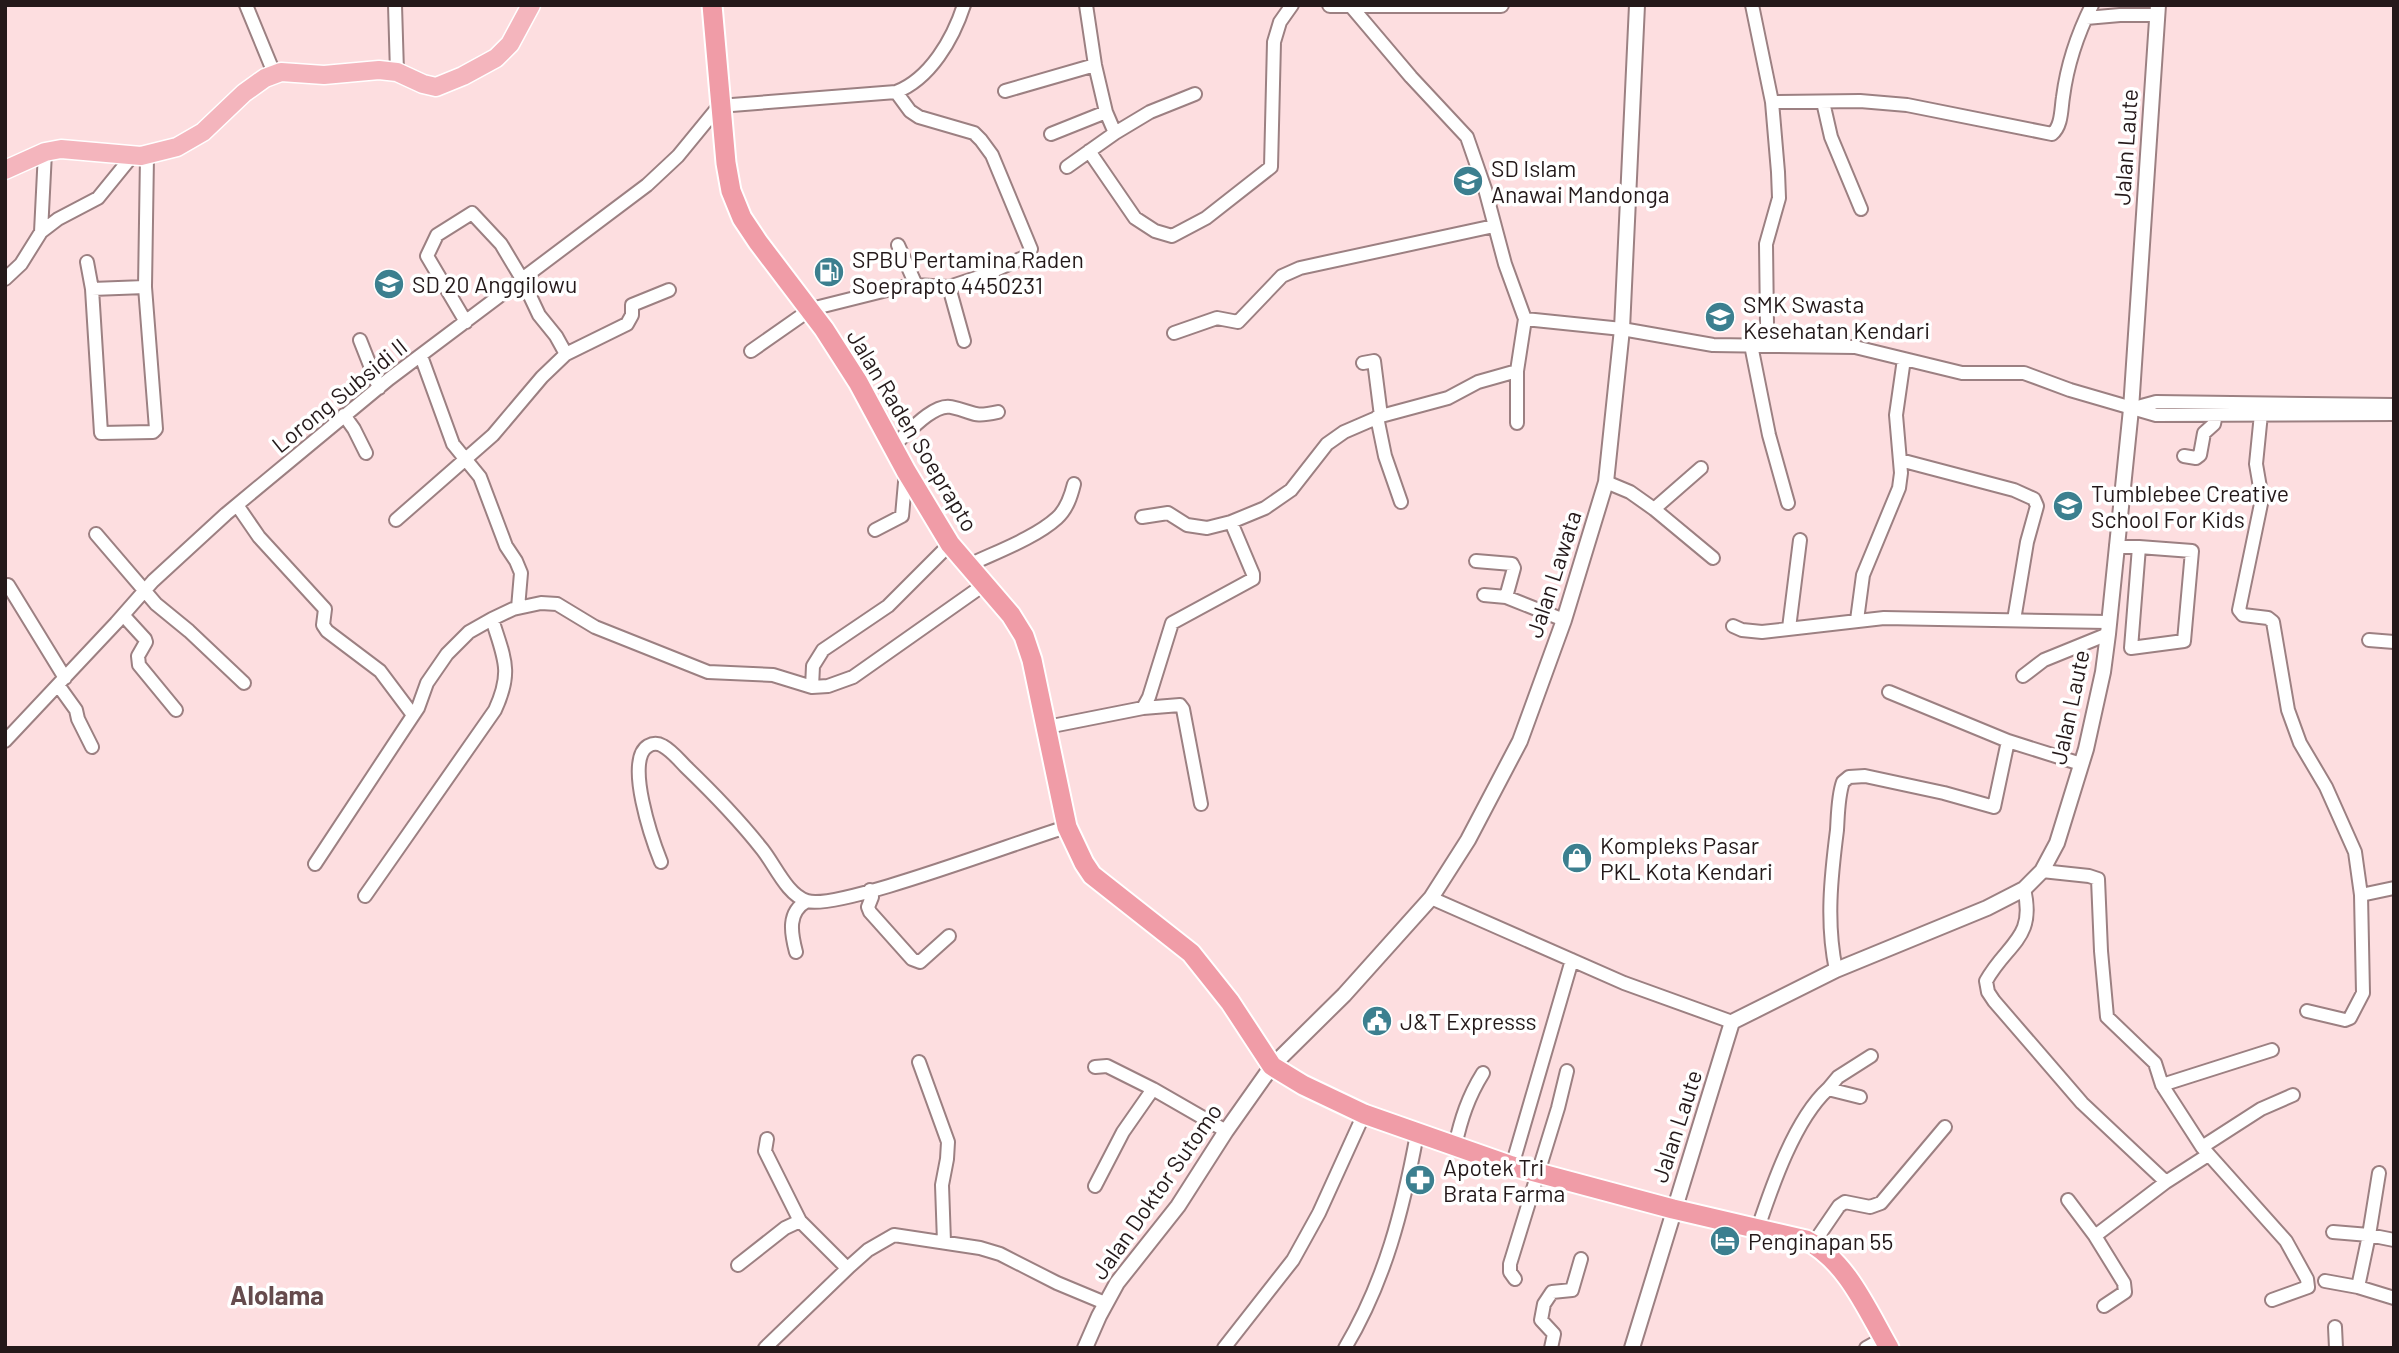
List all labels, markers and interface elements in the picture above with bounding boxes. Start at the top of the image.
street label: Jalan Laute [2107,88,2143,206]
place label: SD Islam Anawai Mandonga [1491,154,1670,208]
school or university icon: SD Islam Anawai Mandonga [1451,164,1485,198]
place label: SPBU Pertamina Raden Soeprapto 4450231 [852,245,1084,299]
fuel station icon: SPBU Pertamina Raden Soeprapto 4450231 [812,255,846,289]
school or university icon: SD 20 Anggilowu [372,267,406,301]
place label: SD 20 Anggilowu [412,270,577,298]
place label: SMK Swasta Kesehatan Kendari [1743,290,1930,344]
school or university icon: SMK Swasta Kesehatan Kendari [1703,300,1737,334]
street label: Jalan Raden Soeprapto [842,324,984,536]
street label: Lorong Subsidi II [266,332,412,458]
place label: Tumblebee Creative School For Kids [2091,479,2289,533]
school or university icon: Tumblebee Creative School For Kids [2051,489,2085,523]
street label: Jalan Lawata [1519,507,1587,641]
street label: Jalan Laute [2043,647,2095,767]
place label: Kompleks Pasar PKL Kota Kendari [1600,831,1773,885]
shop icon: Kompleks Pasar PKL Kota Kendari [1560,841,1594,875]
public building icon: J&T Expresss [1360,1004,1394,1038]
place label: J&T Expresss [1400,1007,1536,1035]
street label: Jalan Laute [1645,1066,1707,1186]
street label: Jalan Doktor Sutomo [1085,1098,1227,1284]
place label: Apotek Tri Brata Farma [1443,1153,1565,1207]
pharmacy icon: Apotek Tri Brata Farma [1403,1163,1437,1197]
hotel icon: Penginapan 55 [1708,1224,1742,1258]
place label: Penginapan 55 [1748,1227,1893,1255]
district label: Alolama [230,1279,324,1310]

